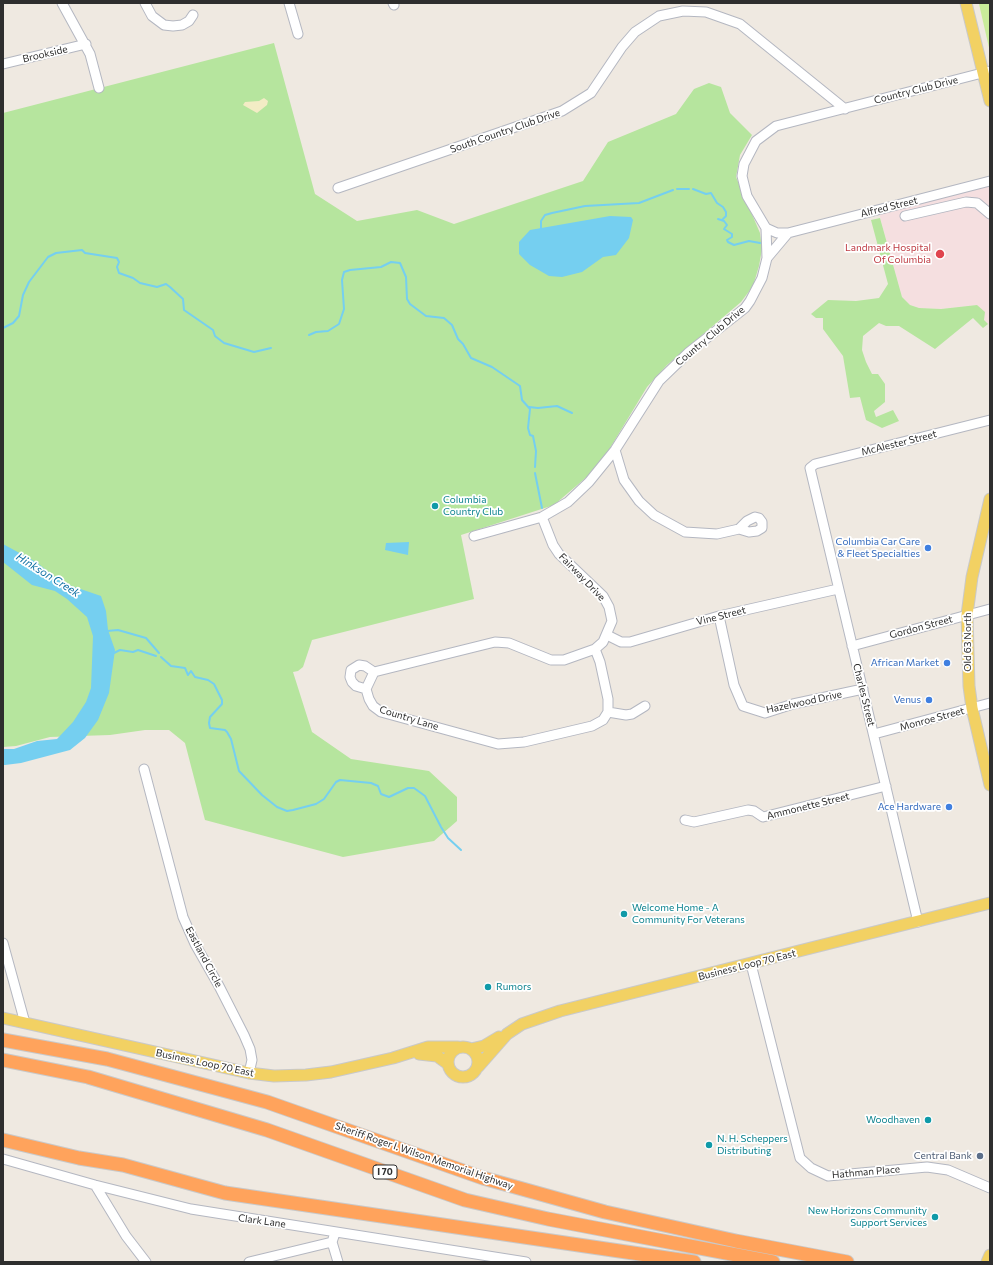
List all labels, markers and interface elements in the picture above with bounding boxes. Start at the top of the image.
street label: Brookside [21,43,69,65]
street label: Country Club Drive [873,74,959,106]
street label: South Country Club Drive [448,107,562,155]
street label: Alfred Street [859,194,919,220]
place label: Landmark Hospital Of Columbia [845,242,931,266]
marker: Landmark Hospital Of Columbia [934,248,946,260]
street label: Country Club Drive [673,304,747,368]
street label: McAlester Street [860,428,938,458]
place label: Columbia Country Club [443,494,503,518]
marker: Columbia Country Club [430,501,440,511]
place label: Columbia Car Care & Fleet Specialties [836,536,920,560]
marker: Columbia Car Care & Fleet Specialties [923,543,933,553]
water label: Hinkson Creek [14,550,82,600]
street label: Fairway Drive [556,551,608,603]
street label: Vine Street [695,604,747,628]
street label: Old 63 North [962,612,974,672]
street label: Gordon Street [888,613,954,641]
place label: African Market [871,657,939,669]
marker: African Market [942,658,952,668]
street label: Charles Street [850,662,878,728]
street label: Hazelwood Drive [765,688,843,716]
place label: Venus [894,694,921,706]
marker: Venus [924,695,934,705]
street label: Country Lane [378,703,440,733]
street label: Monroe Street [898,705,966,733]
street label: Ammonette Street [765,790,851,822]
place label: Ace Hardware [878,801,941,813]
marker: Ace Hardware [944,802,954,812]
place label: Welcome Home - A Community For Veterans [632,902,745,926]
marker: Welcome Home - A Community For Veterans [619,909,629,919]
street label: Eastland Circle [183,925,225,989]
street label: Business Loop 70 East [697,947,797,983]
place label: Rumors [496,981,531,993]
marker: Rumors [483,982,493,992]
street label: Business Loop 70 East [155,1047,255,1079]
place label: Woodhaven [866,1114,920,1126]
marker: Woodhaven [923,1115,933,1125]
street label: Sheriff Roger I. Wilson Memorial Highway [333,1120,515,1192]
place label: N. H. Scheppers Distributing [717,1133,788,1156]
marker: N. H. Scheppers Distributing [704,1140,714,1150]
place label: Central Bank [914,1150,972,1162]
marker: Central Bank [975,1151,985,1161]
street label: Hathman Place [831,1163,901,1181]
road number: I 70 [373,1165,397,1179]
place label: New Horizons Community Support Services [808,1205,927,1228]
street label: Clark Lane [237,1212,287,1230]
marker: New Horizons Community Support Services [930,1212,940,1222]

